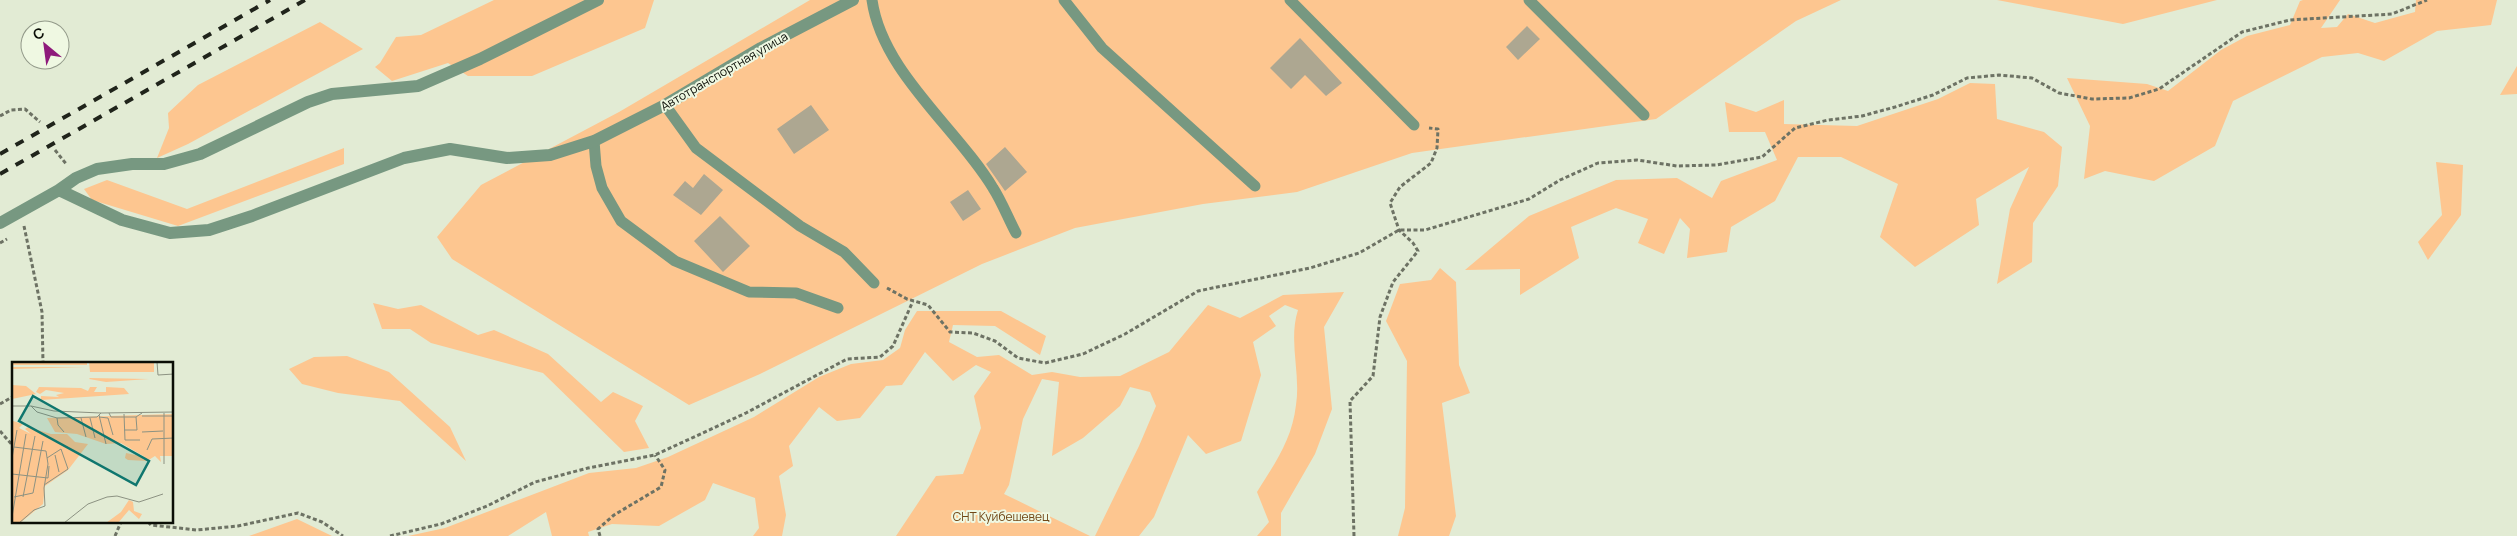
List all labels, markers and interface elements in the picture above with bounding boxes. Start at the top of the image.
north arrow [20,20,70,70]
text: С [29,22,48,44]
street label: Автотранспортная улица [657,28,791,114]
inset map [12,362,174,524]
park label: СНТ Куйбешевец [953,508,1050,525]

